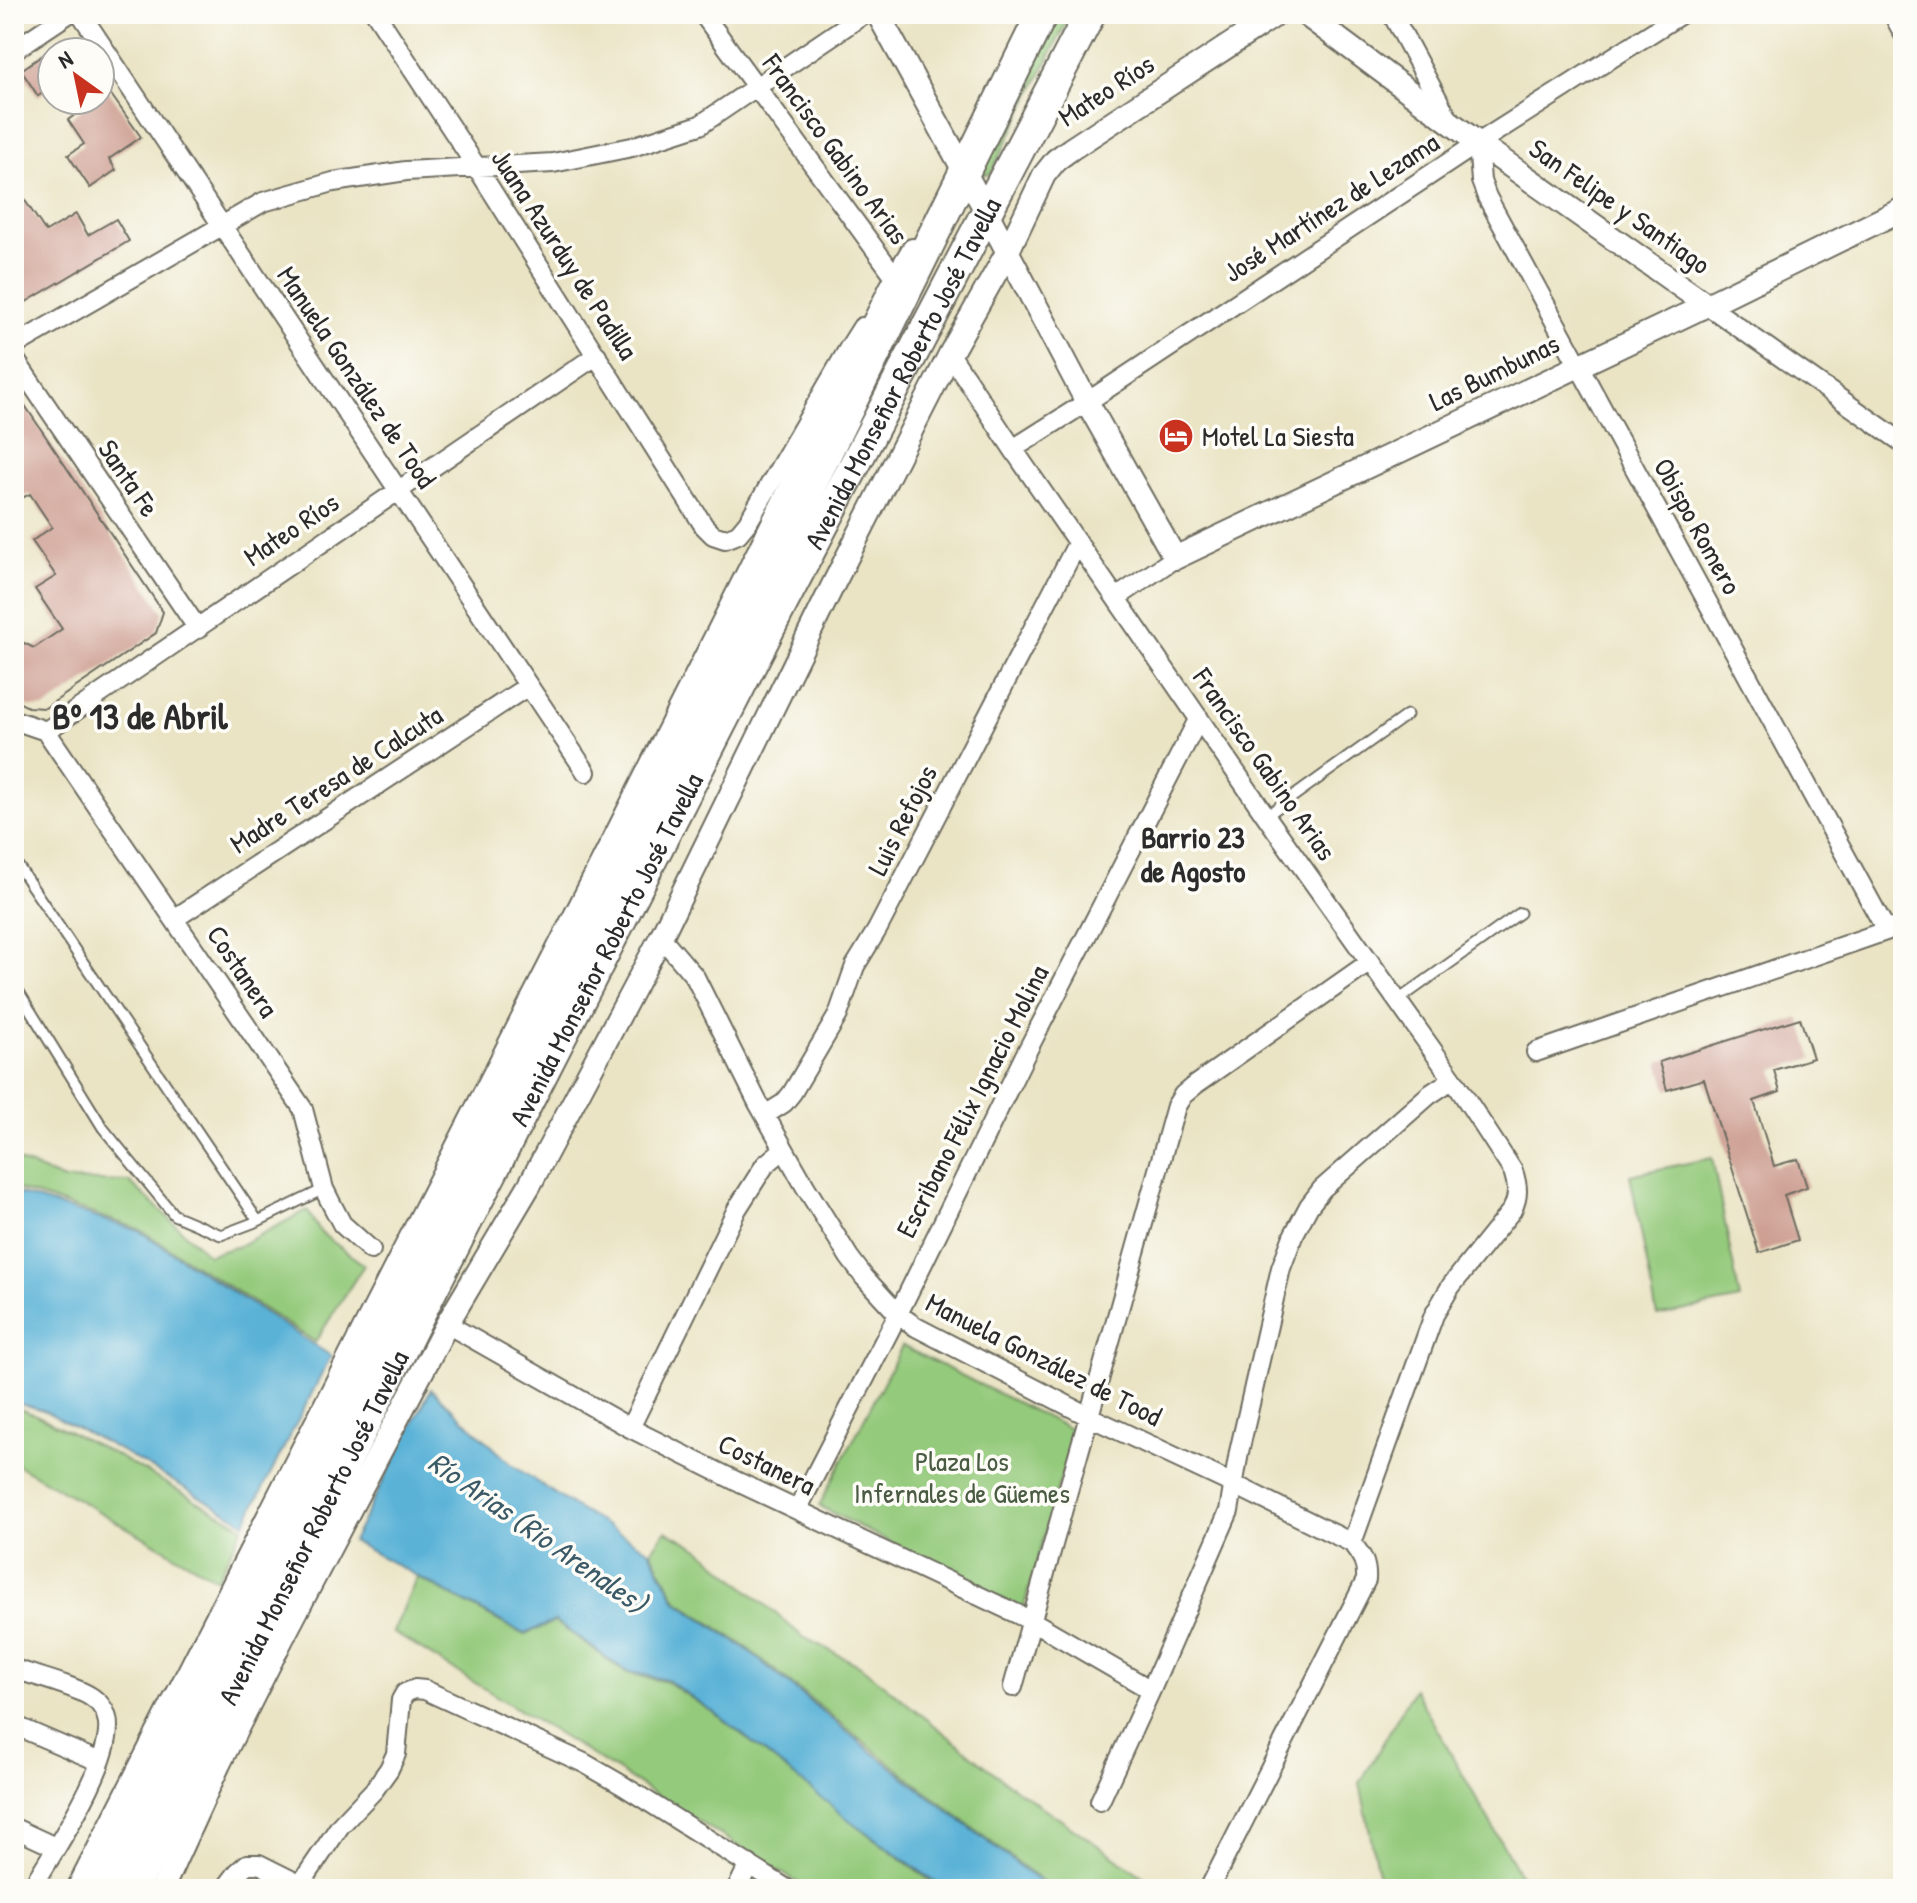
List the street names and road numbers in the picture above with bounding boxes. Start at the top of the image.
street label: Francisco Gabino Arias [753,45,918,252]
street label: Mateo Ríos [1051,45,1161,135]
street label: José Martínez de Lezama [1216,123,1446,291]
street label: San Felipe y Santiago [1522,129,1718,283]
street label: Juana Azurduy de Padilla [483,141,647,367]
street label: Avenida Monseñor Roberto José Tavella [795,191,1010,555]
street label: Manuela González de Tood [269,259,445,495]
street label: Las Bumbunas [1423,324,1565,420]
street label: Santa Fe [89,432,169,524]
street label: Obispo Romero [1645,451,1751,601]
street label: Mateo Ríos [236,483,346,575]
street label: Francisco Gabino Arias [1184,660,1346,868]
street label: Madre Teresa de Calcuta [222,696,450,862]
street label: Luis Refojos [858,758,946,882]
street label: Avenida Monseñor Roberto José Tavella [500,766,712,1132]
street label: Costanera [198,917,288,1025]
street label: Escribano Félix Ignacio Molina [887,958,1057,1244]
street label: Manuela González de Tood [920,1283,1169,1435]
street label: Avenida Monseñor Roberto José Tavella [209,1344,417,1711]
street label: Costanera [712,1424,822,1504]

